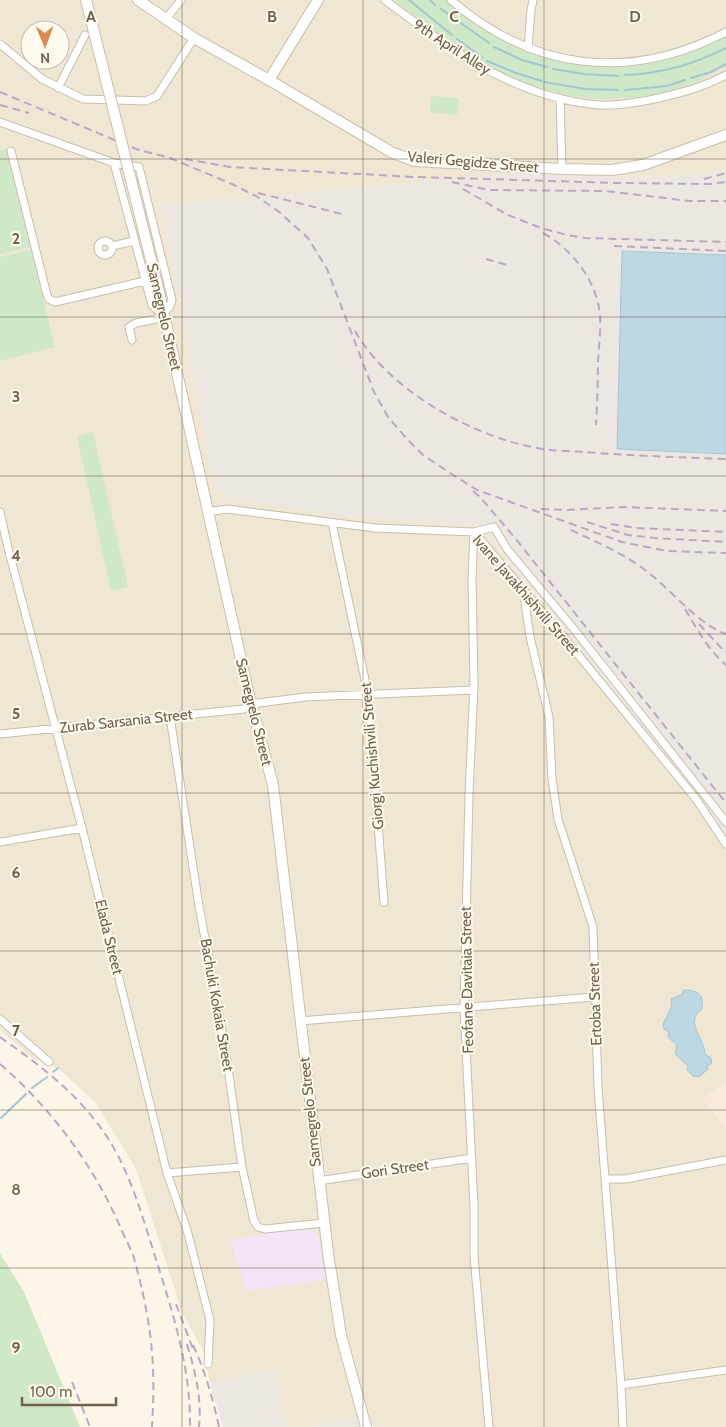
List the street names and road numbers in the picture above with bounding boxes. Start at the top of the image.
street label: 9th April Alley [410,15,495,79]
street label: Valeri Gegidze Street [407,147,539,177]
street label: Samegrelo Street [143,261,185,373]
street label: Ivane Javakhishvili Street [469,531,583,659]
street label: Samegrelo Street [232,656,276,768]
street label: Giorgi Kuchishvili Street [357,682,387,830]
street label: Zurab Sarsania Street [58,705,194,737]
street label: Elada Street [91,898,127,976]
street label: Feofane Davitaia Street [457,906,477,1054]
street label: Bachuki Kokaia Street [196,937,238,1073]
street label: Ertoba Street [585,962,605,1046]
street label: Samegrelo Street [295,1056,325,1168]
street label: Gori Street [360,1155,430,1183]

